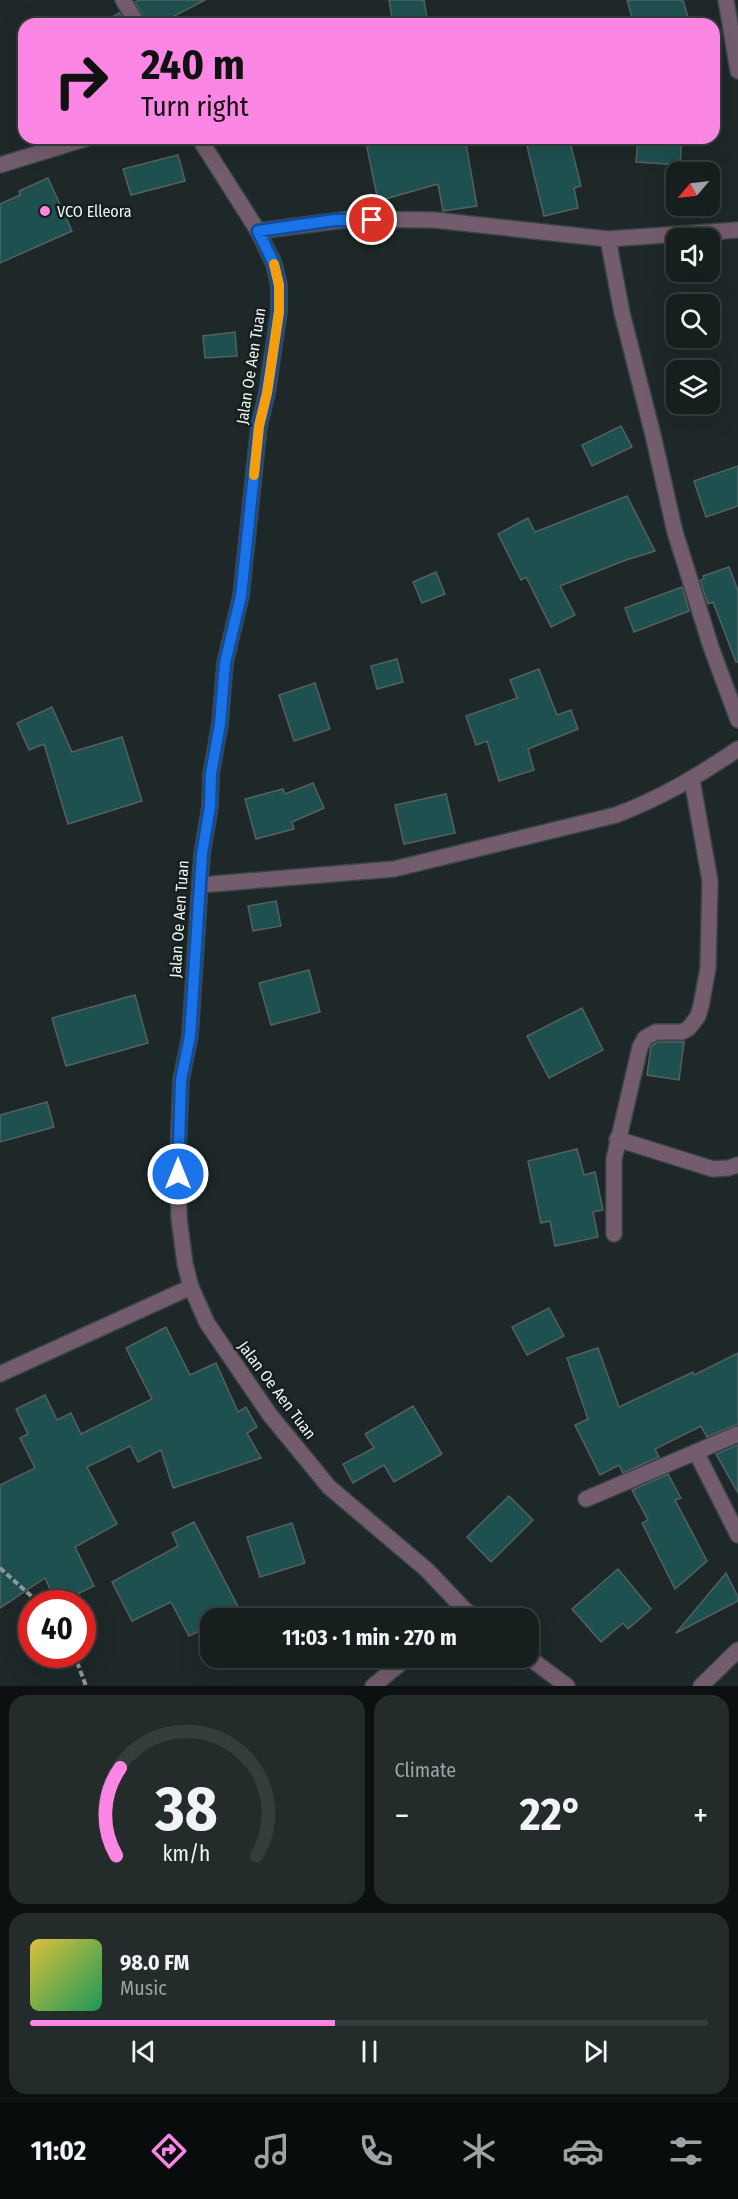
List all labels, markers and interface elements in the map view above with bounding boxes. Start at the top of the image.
text: 240 m [141,40,245,90]
icon: right [42,42,120,120]
text: Turn right [141,91,249,123]
north arrow [666,162,720,216]
map controls [666,162,720,414]
pin [346,194,397,245]
place label: VCO Elleora [57,202,132,221]
icon: arrive [355,203,388,236]
marker: VCO Elleora [38,204,52,218]
button: sound [666,228,720,282]
button: search [666,294,720,348]
street label: Jalan Oe Aen Tuan [232,306,270,426]
button: layers [666,360,720,414]
street label: Jalan Oe Aen Tuan [165,860,193,978]
position arrow [146,1142,210,1206]
street label: Jalan Oe Aen Tuan [234,1337,320,1443]
speed limit sign: 40 [18,1590,96,1668]
text: 11:03 · 1 min · 270 m [282,1624,457,1651]
text: Climate [395,1758,456,1782]
text: 38 [155,1772,218,1847]
text: 22° [520,1788,583,1842]
text: − [395,1796,409,1836]
text: + [693,1796,708,1836]
text: km/h [163,1842,211,1868]
text: 98.0 FM [120,1949,189,1976]
text: Music [120,1976,167,2000]
icon: previous [127,2035,160,2068]
icon: pause [353,2035,386,2068]
icon: next [579,2035,612,2068]
icon: directions [148,2130,190,2172]
icon: music [251,2130,293,2172]
icon: phone [355,2130,397,2172]
icon: climate [458,2130,500,2172]
icon: car [562,2130,604,2172]
icon: filters [665,2130,707,2172]
text: 11:02 [31,2135,86,2167]

